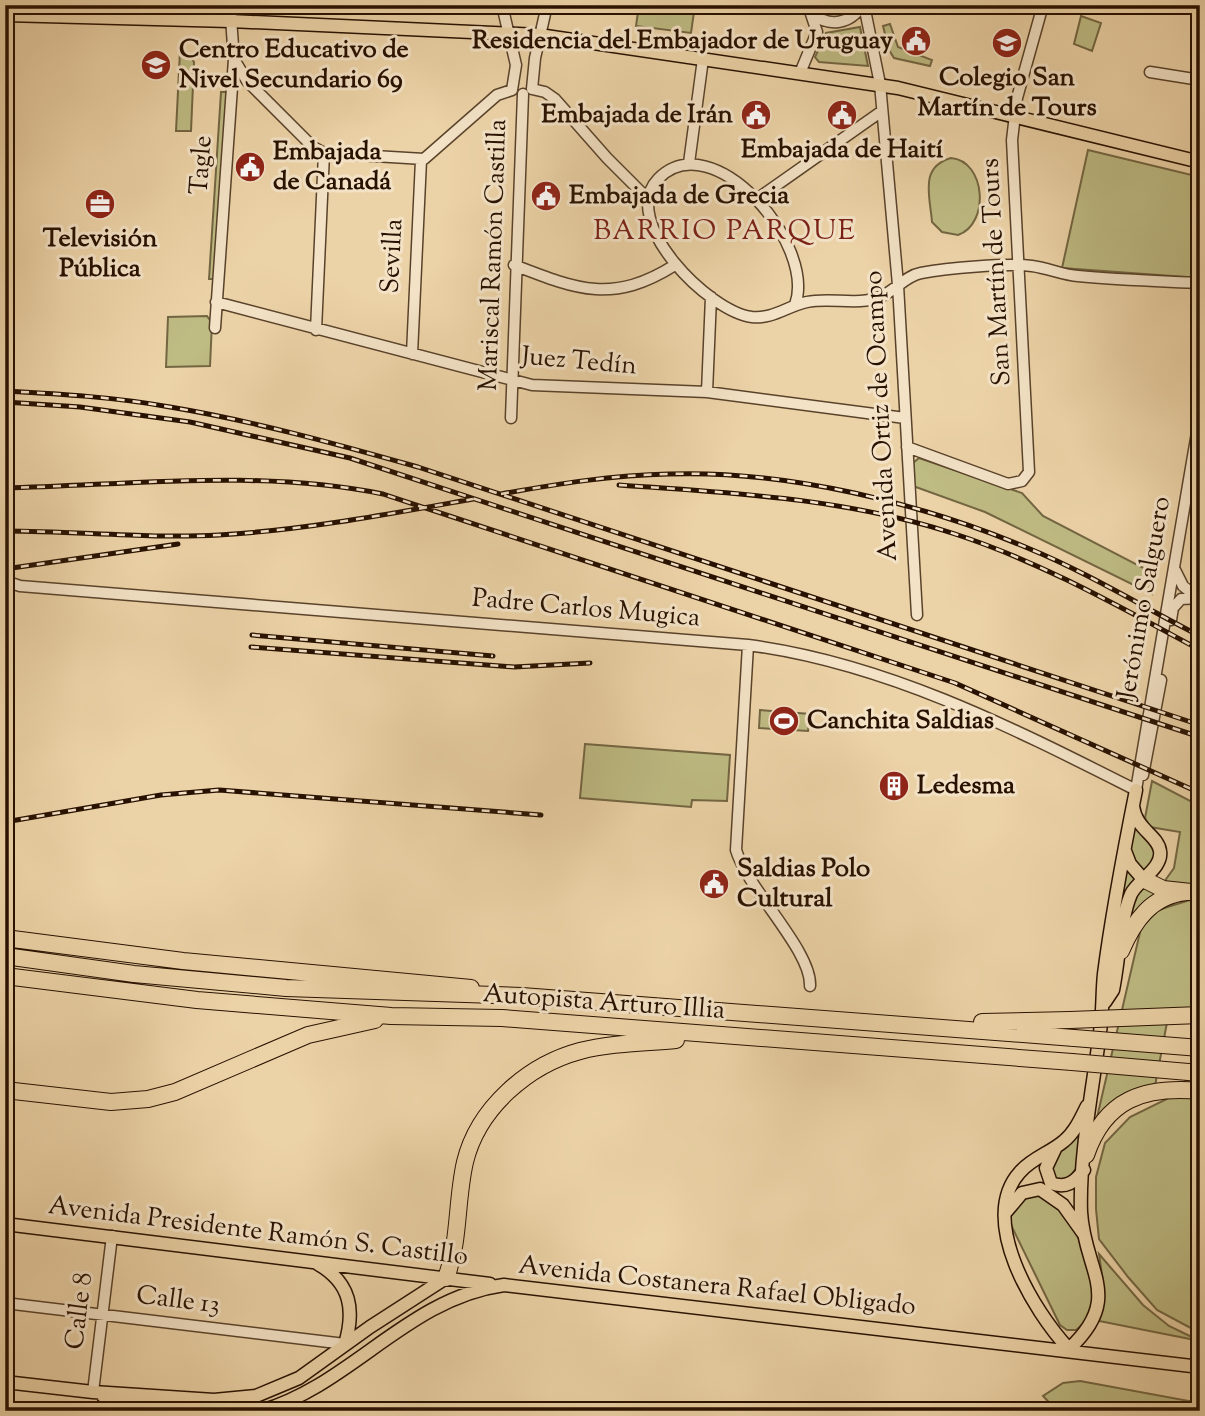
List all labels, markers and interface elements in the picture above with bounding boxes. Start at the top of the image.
place label: Residencia del Embajador de Uruguay [472,23,893,60]
public building icon: Residencia del Embajador de Uruguay [899,24,933,58]
school or university icon: Colegio San Martín de Tours [990,26,1024,60]
place label: Centro Educativo de Nivel Secundario 69 [179,32,409,99]
school or university icon: Centro Educativo de Nivel Secundario 69 [139,48,173,82]
place label: Colegio San Martín de Tours [917,60,1097,127]
place label: Embajada de Irán [541,97,734,134]
public building icon: Embajada de Irán [739,98,773,132]
public building icon: Embajada de Haití [825,98,859,132]
street label: Mariscal Ramón Castilla [471,118,517,392]
place label: Embajada de Haití [741,132,944,169]
street label: Tagle [181,134,223,196]
place label: Embajada de Canadá [273,134,391,201]
public building icon: Embajada de Canadá [233,150,267,184]
street label: San Martín de Tours [973,157,1021,387]
place label: Embajada de Grecia [569,178,789,215]
public building icon: Embajada de Grecia [529,179,563,213]
office icon: Televisión Pública [83,187,117,221]
district label: BARRIO PARQUE [593,212,857,252]
street label: Sevilla [373,218,413,294]
place label: Televisión Pública [43,221,158,288]
street label: Avenida Ortiz de Ocampo [856,270,908,562]
street label: Juez Tedín [518,338,638,385]
street label: Jerónimo Salguero [1109,494,1181,704]
street label: Padre Carlos Mugica [470,581,702,637]
place label: Canchita Saldias [807,703,994,740]
sports icon: Canchita Saldias [767,704,801,738]
place label: Ledesma [917,768,1015,805]
building icon: Ledesma [877,769,911,803]
place label: Saldias Polo Cultural [737,851,870,918]
public building icon: Saldias Polo Cultural [697,867,731,901]
street label: Autopista Arturo Illia [482,976,726,1030]
street label: Avenida Presidente Ramón S. Castillo [46,1188,470,1276]
street label: Avenida Costanera Rafael Obligado [517,1248,917,1326]
street label: Calle 8 [57,1270,103,1352]
street label: Calle 13 [134,1278,222,1324]

